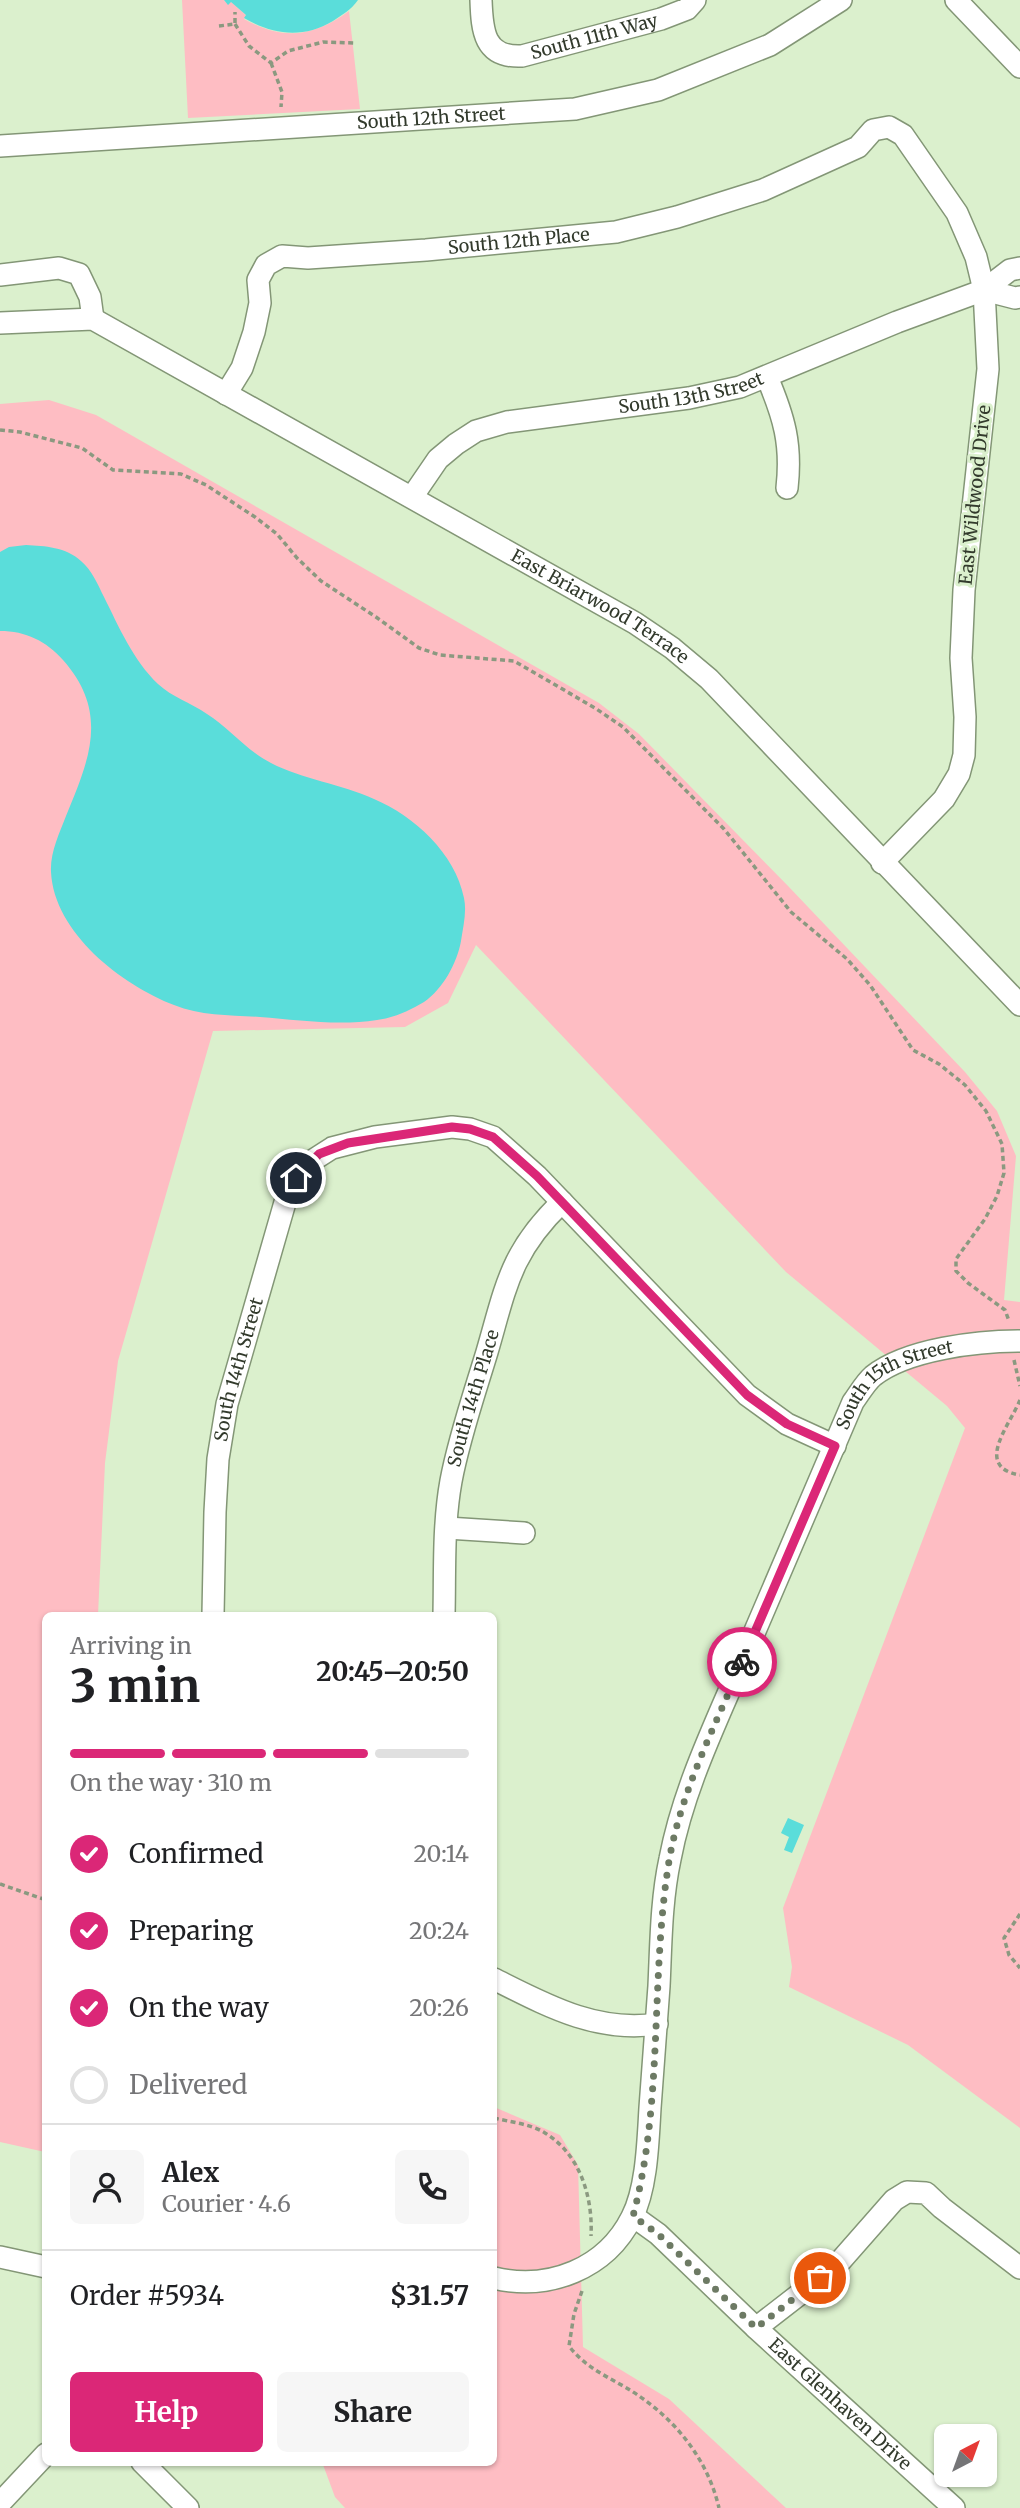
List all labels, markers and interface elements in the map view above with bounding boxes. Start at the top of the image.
street label: South 11th Way [528,8,661,64]
street label: South 12th Street [356,102,506,134]
street label: South 12th Place [447,223,591,259]
street label: South 13th Street [617,366,767,418]
street label: East Wildwood Drive [954,404,995,586]
street label: East Briarwood Terrace [507,544,694,668]
pin [266,1148,326,1208]
icon: home [277,1159,315,1197]
street label: South 14th Street [209,1295,268,1443]
street label: South 14th Place [442,1327,504,1469]
street label: South 15th Street [831,1335,955,1433]
courier [707,1627,777,1697]
text: Arriving in [70,1631,192,1660]
icon: bike [723,1643,761,1681]
text: 20:45–20:50 [316,1655,469,1688]
text: 3 min [70,1657,200,1715]
text: On the way · 310 m [70,1768,272,1797]
icon: check [70,1835,108,1873]
text: Confirmed [129,1837,264,1870]
text: 20:14 [413,1839,469,1868]
icon: check [70,1912,108,1950]
text: Preparing [129,1914,253,1947]
text: 20:24 [409,1916,469,1945]
icon: check [70,1989,108,2027]
text: On the way [129,1991,269,2024]
text: 20:26 [409,1993,469,2022]
text: Delivered [129,2068,248,2101]
button: person [70,2150,144,2224]
button: phone [395,2150,469,2224]
text: Alex [162,2156,219,2189]
text: Courier · 4.6 [162,2189,291,2218]
pin [790,2248,850,2308]
icon: bag [801,2259,839,2297]
text: Order #5934 [70,2279,224,2312]
text: $31.57 [390,2279,469,2312]
street label: East Glenhaven Drive [764,2333,917,2475]
button: Help [70,2372,263,2452]
button: Share [277,2372,469,2452]
north arrow [934,2424,998,2487]
map controls [934,2424,997,2487]

